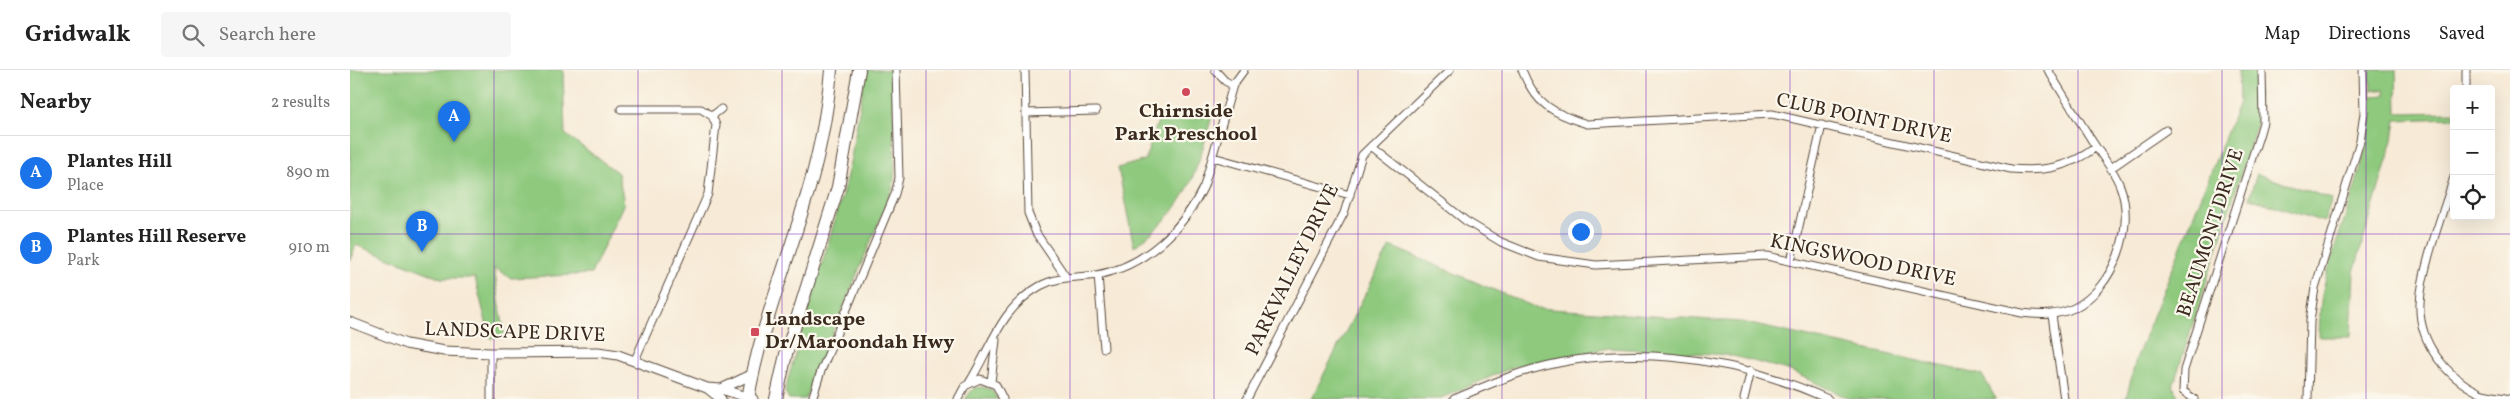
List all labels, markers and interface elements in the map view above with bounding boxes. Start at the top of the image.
search box [161,12,511,57]
text: Gridwalk [25,18,131,52]
icon: search [179,21,207,49]
text: Search here [219,22,316,48]
text: Map [2264,22,2300,47]
text: Directions [2328,22,2411,47]
text: Saved [2439,22,2485,47]
map controls [2450,85,2495,220]
button: + [2450,85,2495,130]
marker: Chirnside Park Preschool [1180,86,1192,98]
street label: CLUB POINT DRIVE [1774,87,1954,151]
text: Nearby [20,88,91,117]
text: 2 results [271,92,330,114]
place label: Chirnside Park Preschool [1115,98,1257,149]
pin: A [438,101,470,142]
button: − [2450,130,2495,175]
street label: BEAUMONT DRIVE [2171,145,2251,321]
text: Plantes Hill [67,149,172,175]
text: A [30,162,42,184]
text: 890 m [286,162,330,184]
text: Place [67,175,104,197]
button: locate [2450,175,2495,220]
street label: PARKVALLEY DRIVE [1239,179,1347,361]
pin: B [406,211,438,252]
your location [1568,219,1594,245]
text: Plantes Hill Reserve [67,224,246,250]
street label: KINGSWOOD DRIVE [1767,228,1959,294]
text: B [31,237,41,259]
text: 910 m [289,237,330,259]
text: Park [67,250,100,272]
place label: Landscape Dr/Maroondah Hwy [765,306,955,357]
street label: LANDSCAPE DRIVE [424,316,606,350]
marker: Landscape Dr/Maroondah Hwy [749,326,761,338]

